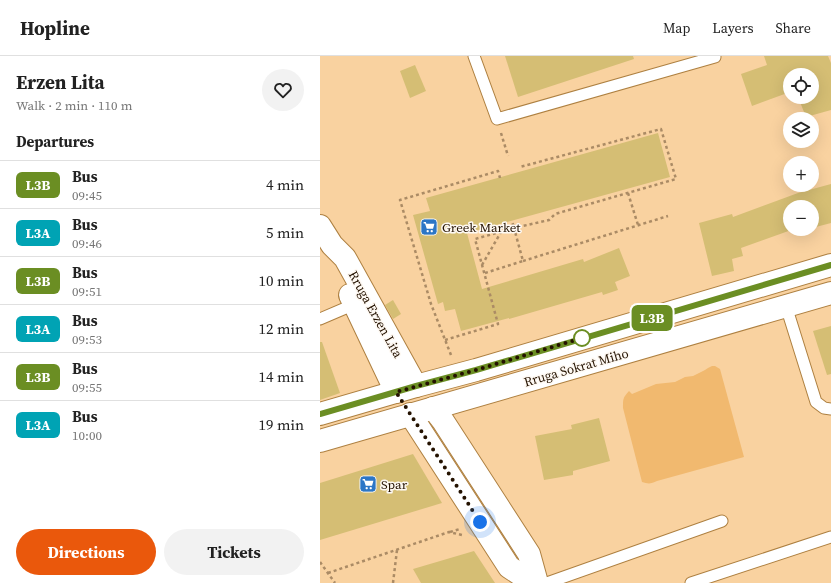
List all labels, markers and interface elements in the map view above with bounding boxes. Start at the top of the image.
text: Hopline [20,15,90,41]
text: Map [663,18,690,38]
text: Layers [712,18,754,38]
text: Share [776,18,811,38]
map controls [783,68,819,236]
button: locate [783,68,819,104]
text: Erzen Lita [16,69,105,95]
button: heart [262,69,304,111]
text: Walk · 2 min · 110 m [16,97,132,114]
button: layers [783,112,819,148]
text: Departures [16,131,94,152]
button: + [783,156,819,192]
text: Bus [72,166,98,187]
text: 4 min [266,174,304,195]
text: L3B [26,175,50,195]
text: 09:45 [72,187,102,204]
button: − [783,200,819,236]
text: Bus [72,214,98,235]
supermarket icon: Greek Market [419,217,439,237]
place label: Greek Market [442,219,521,236]
text: 5 min [266,222,304,243]
text: L3A [25,223,51,243]
text: 09:46 [72,235,102,252]
text: Bus [72,262,98,283]
street label: Rruga Erzen Lita [345,268,407,361]
text: 10 min [258,270,304,291]
text: L3B [26,271,50,291]
text: 09:51 [72,283,102,300]
line badge: L3B [629,305,675,331]
text: L3B [640,308,664,328]
text: Bus [72,310,98,331]
text: 12 min [258,318,304,339]
text: L3A [25,319,51,339]
unlabelled marker [573,329,591,347]
text: 09:53 [72,331,102,348]
street label: Rruga Sokrat Miho [522,344,630,391]
text: Bus [72,358,98,379]
text: 14 min [258,366,304,387]
text: L3B [26,367,50,387]
text: 09:55 [72,379,102,396]
text: Bus [72,406,98,427]
text: 19 min [258,414,304,435]
text: L3A [25,415,51,435]
text: 10:00 [72,427,102,444]
supermarket icon: Spar [358,474,378,494]
place label: Spar [381,476,408,493]
your location [470,512,490,532]
button: Directions [16,529,156,575]
button: Tickets [164,529,304,575]

